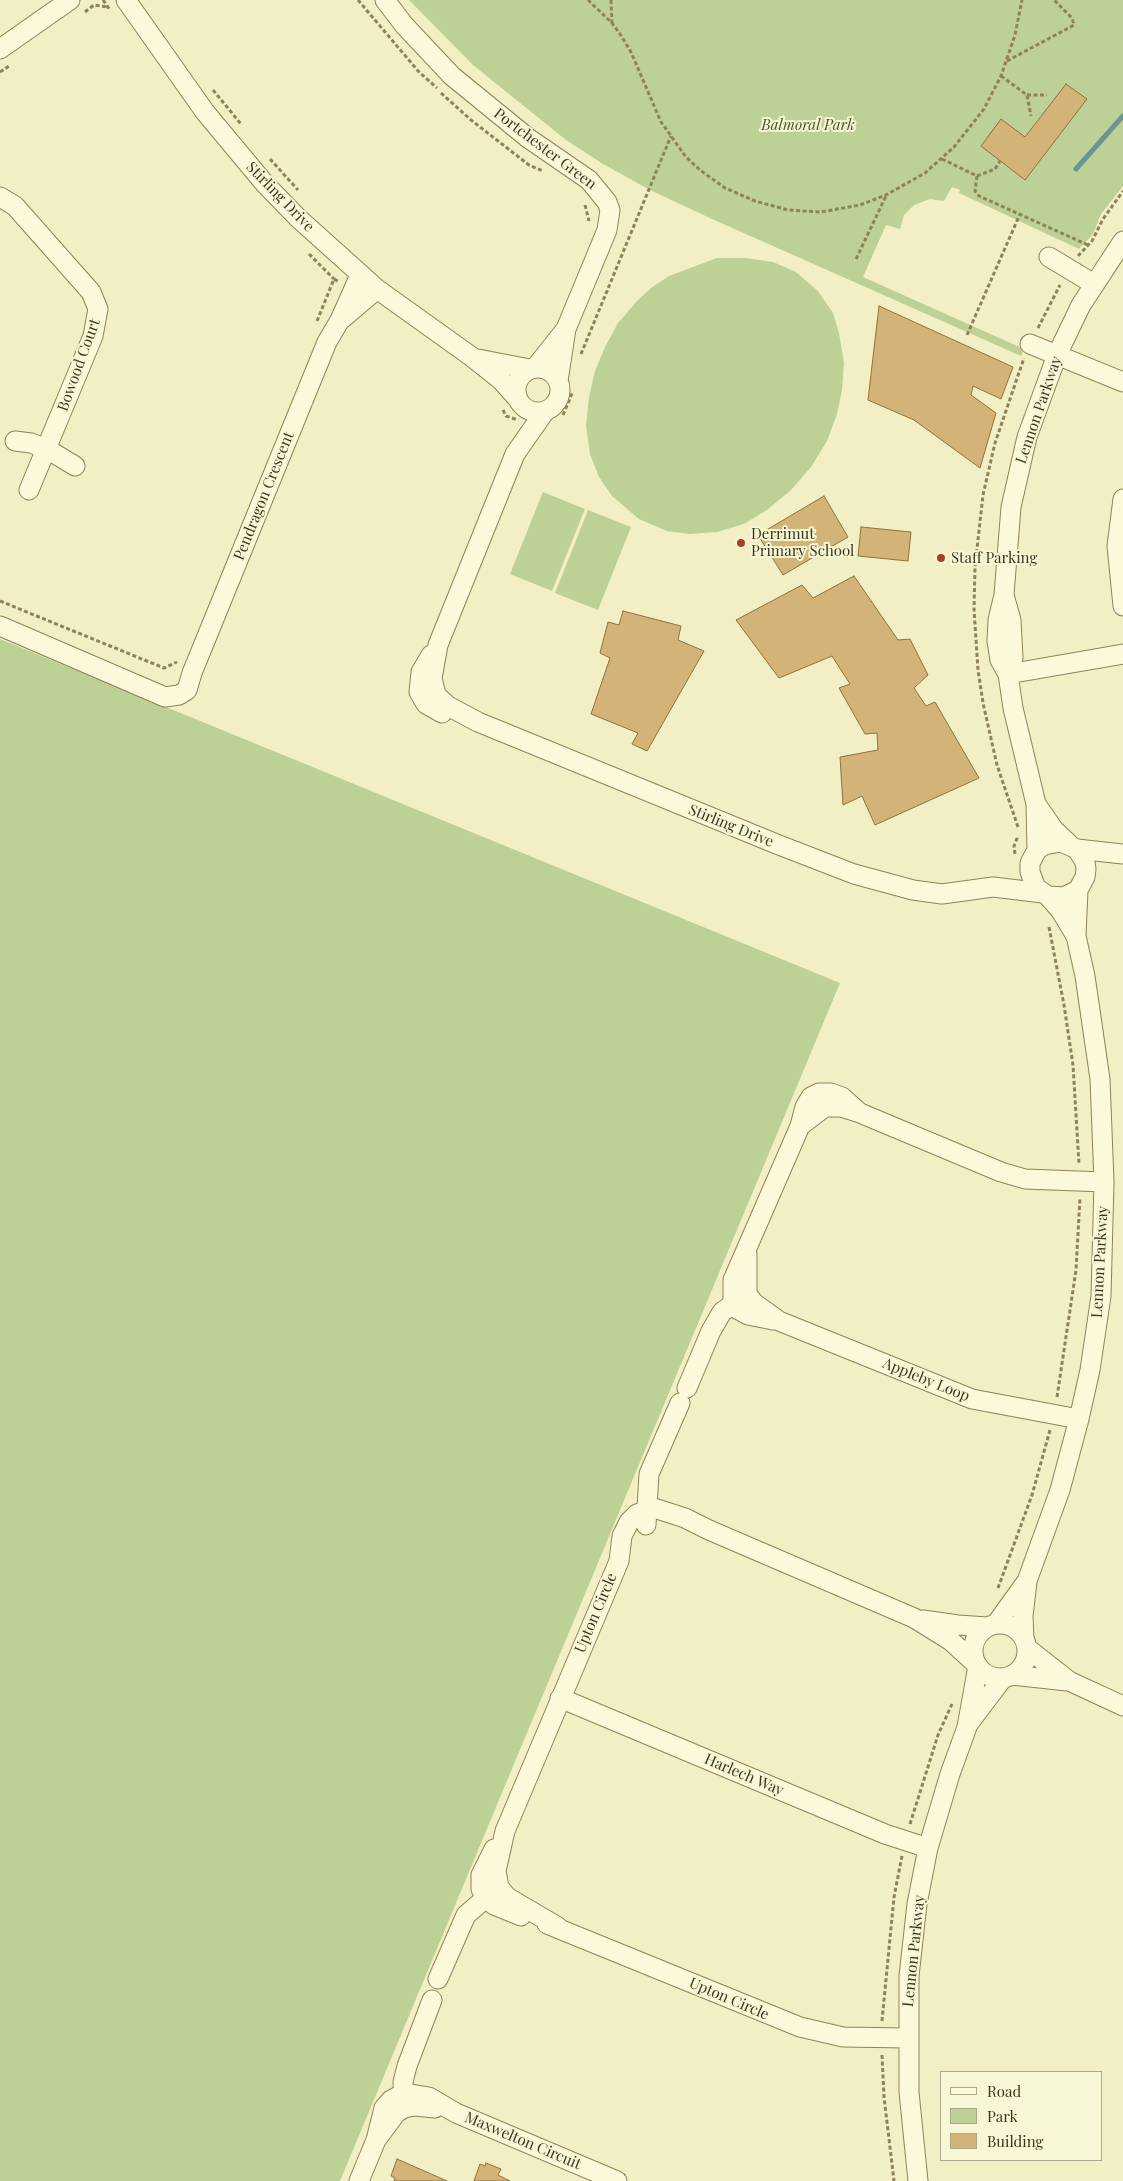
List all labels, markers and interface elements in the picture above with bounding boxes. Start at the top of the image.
street label: Portchester Green [490,105,600,193]
park label: Balmoral Park [761,116,855,134]
street label: Stirling Drive [242,158,318,236]
street label: Bowood Court [54,316,104,414]
street label: Lennon Parkway [1012,354,1066,466]
street label: Pendragon Crescent [230,429,298,563]
place label: Derrimut Primary School [751,525,854,560]
marker: Derrimut Primary School [735,537,747,549]
place label: Staff Parking [951,549,1037,567]
marker: Staff Parking [935,552,947,564]
street label: Stirling Drive [686,801,776,851]
street label: Lennon Parkway [1088,1205,1112,1319]
street label: Appleby Loop [880,1354,972,1406]
street label: Upton Circle [571,1570,621,1656]
street label: Harlech Way [702,1750,786,1800]
street label: Lennon Parkway [899,1894,929,2008]
street label: Upton Circle [686,1974,772,2024]
legend [940,2071,1103,2161]
text: Road [987,2081,1021,2101]
text: Park [987,2106,1018,2126]
street label: Maxwelton Circuit [462,2108,584,2174]
text: Building [987,2131,1043,2151]

